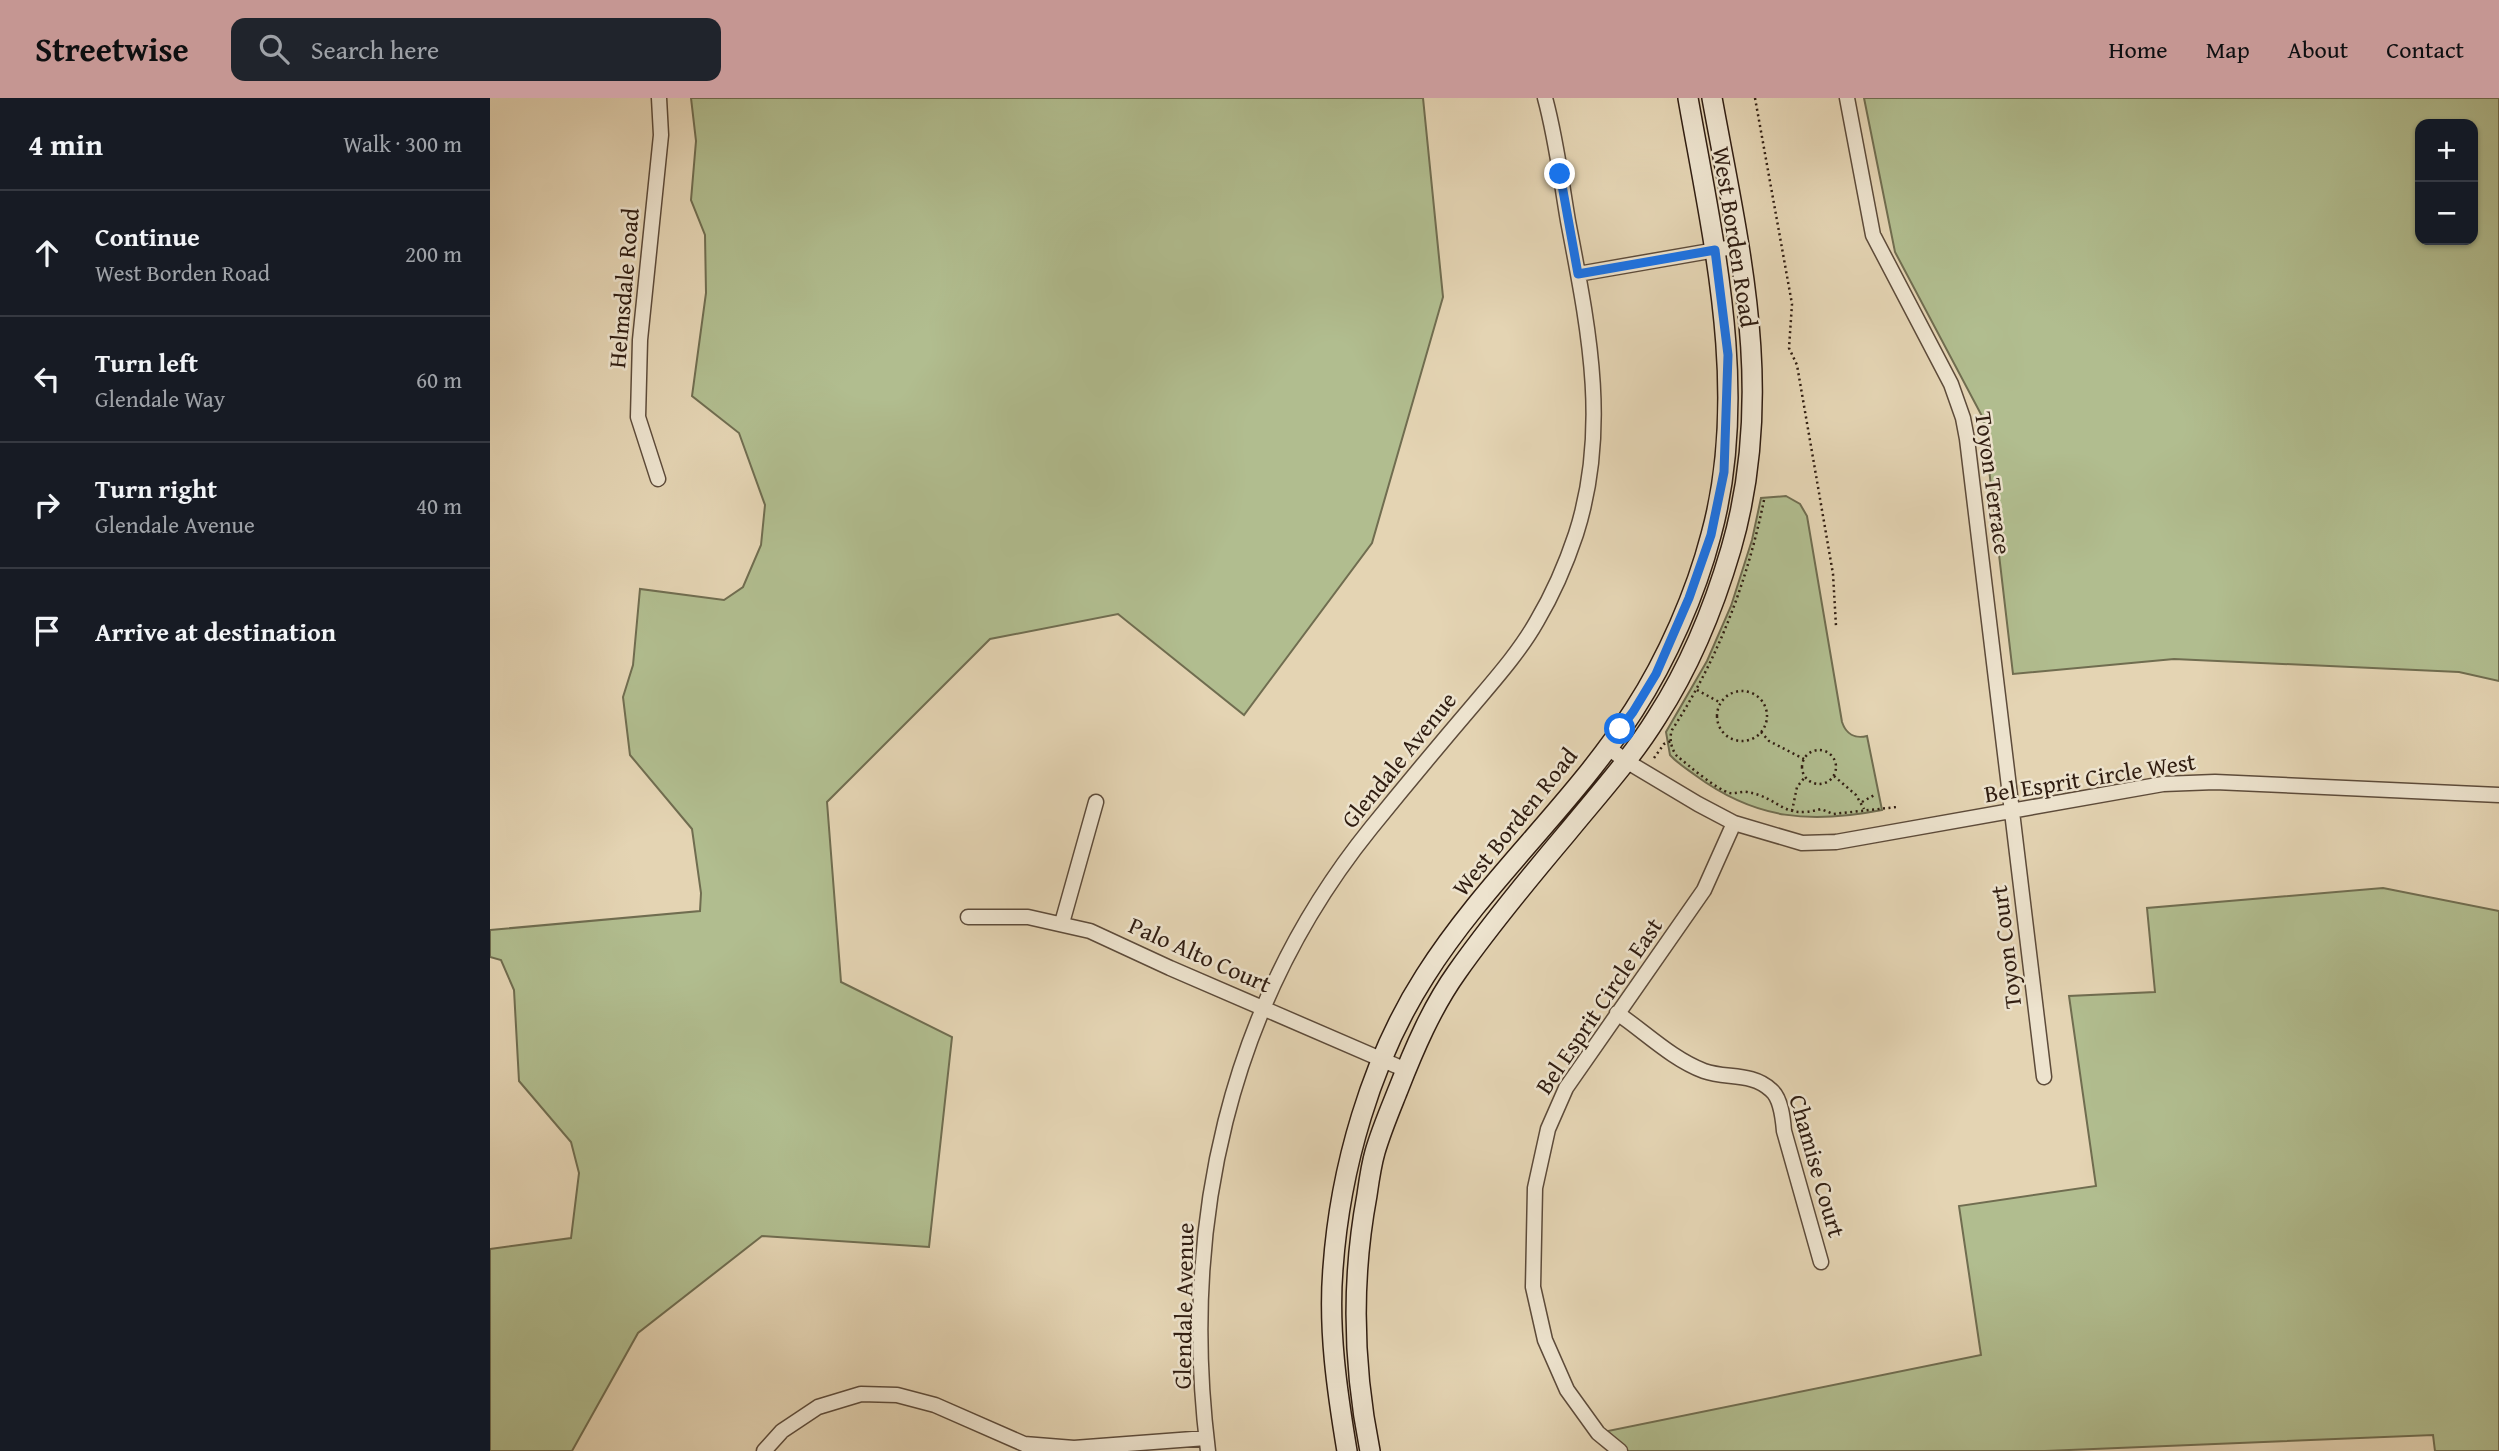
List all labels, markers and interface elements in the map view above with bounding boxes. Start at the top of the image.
search box [231,18,721,81]
text: Streetwise [35,25,189,73]
icon: search [255,30,293,68]
text: Search here [311,30,439,69]
text: Home [2109,32,2168,67]
text: Map [2206,32,2250,67]
text: About [2288,32,2348,67]
text: Contact [2386,32,2464,67]
map controls [2415,119,2478,245]
button: + [2415,119,2478,182]
text: 4 min [28,122,103,166]
text: Walk · 300 m [343,127,462,160]
street label: West Borden Road [1704,144,1767,330]
route end [1544,158,1575,189]
button: − [2415,182,2478,245]
street label: Helmsdale Road [599,206,648,370]
text: Continue [95,217,200,256]
icon: ahead [28,234,66,272]
text: 200 m [405,237,462,270]
text: West Borden Road [95,256,270,289]
text: Turn left [95,343,198,382]
icon: left [28,360,66,398]
text: 60 m [416,363,462,396]
text: Glendale Way [95,382,225,415]
street label: Toyon Terrace [1966,409,2021,557]
text: Turn right [95,469,217,508]
icon: right [28,486,66,524]
text: 40 m [416,489,462,522]
text: Glendale Avenue [95,508,255,541]
icon: arrive [28,612,66,650]
text: Arrive at destination [95,612,336,651]
street label: Glendale Avenue [1333,684,1465,836]
route start [1604,713,1635,744]
street label: West Borden Road [1444,740,1586,904]
street label: Bel Esprit Circle West [1982,743,2199,811]
street label: Toyon Court [1981,883,2030,1011]
street label: Palo Alto Court [1123,908,1277,1002]
street label: Bel Esprit Circle East [1526,910,1671,1101]
street label: Chamise Court [1780,1090,1855,1242]
street label: Glendale Avenue [1165,1222,1202,1390]

